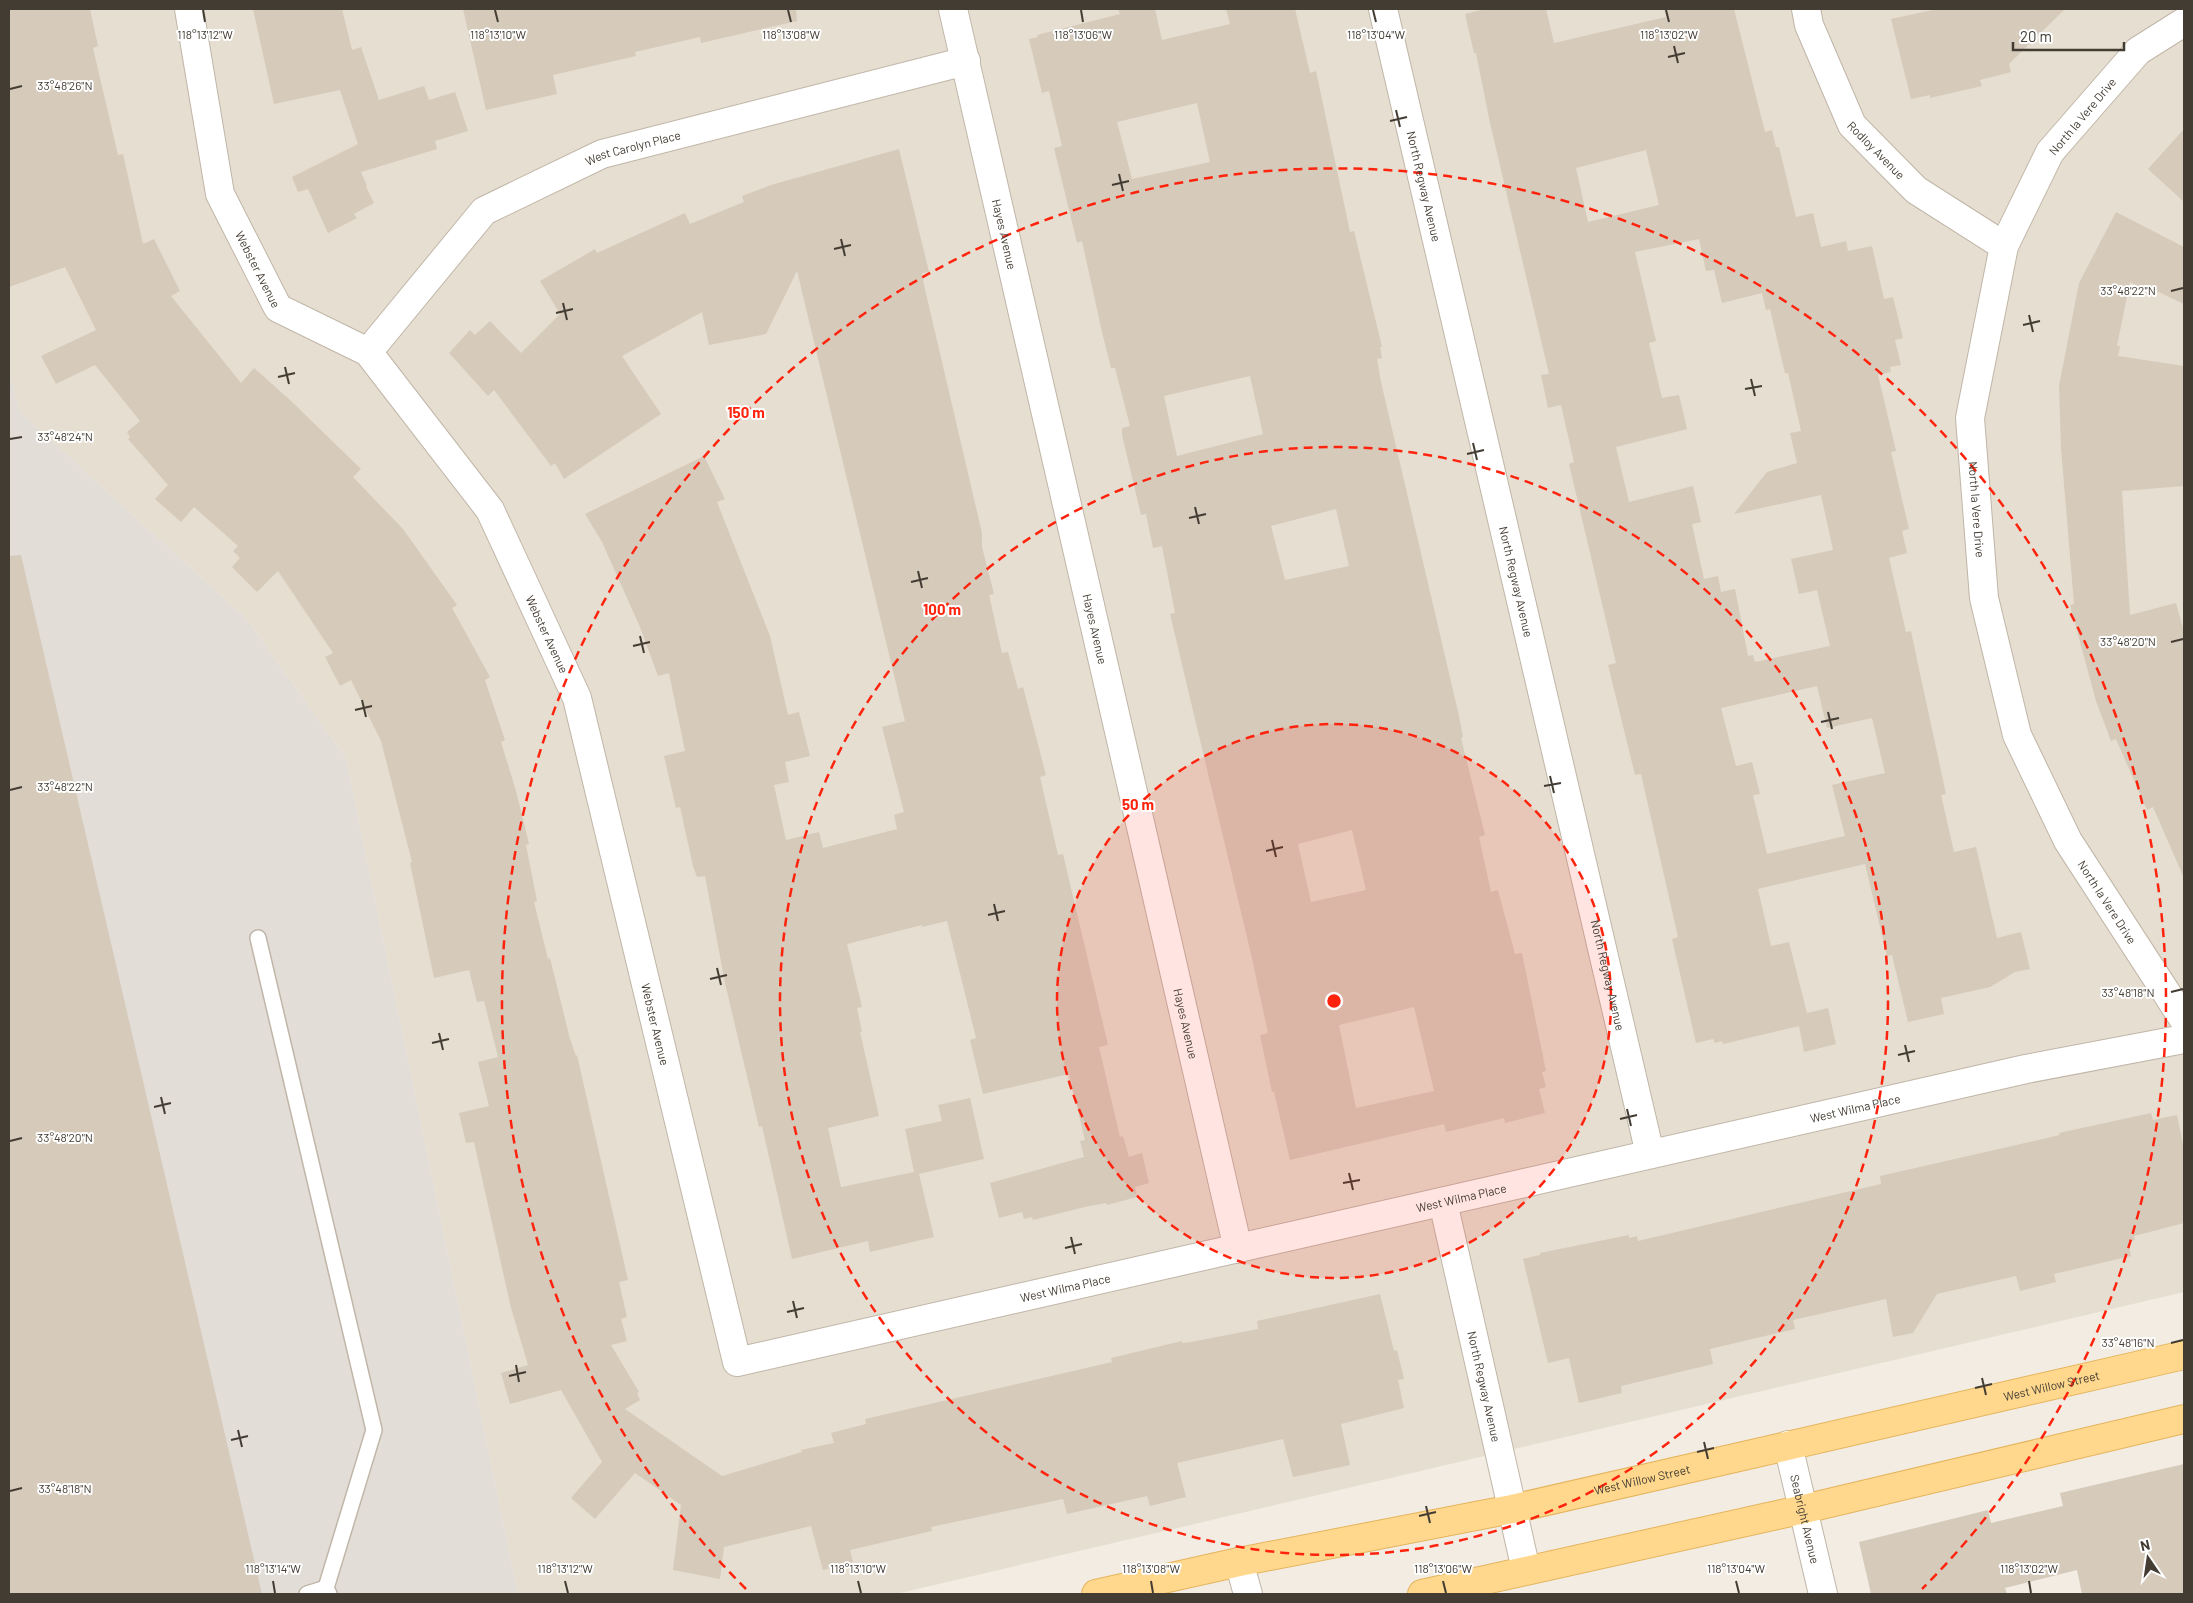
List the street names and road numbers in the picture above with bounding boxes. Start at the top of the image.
street label: North la Vere Drive [2046,75,2118,157]
street label: Rodloy Avenue [1845,118,1908,182]
street label: West Carolyn Place [583,127,682,168]
street label: North Regway Avenue [1405,129,1444,243]
street label: Hayes Avenue [990,198,1020,271]
street label: Webster Avenue [233,229,284,310]
street label: North la Vere Drive [1966,461,1988,558]
street label: North Regway Avenue [1497,525,1536,638]
street label: Hayes Avenue [1081,592,1110,665]
street label: Webster Avenue [523,593,571,675]
street label: North la Vere Drive [2075,858,2140,946]
street label: North Regway Avenue [1589,918,1628,1032]
street label: Webster Avenue [639,982,672,1067]
street label: Hayes Avenue [1171,987,1201,1060]
street label: West Wilma Place [1808,1091,1902,1125]
street label: West Wilma Place [1415,1180,1508,1214]
street label: West Wilma Place [1019,1270,1112,1304]
street label: North Regway Avenue [1465,1330,1504,1443]
street label: West Willow Street [2002,1368,2101,1403]
street label: West Willow Street [1593,1461,1691,1497]
street label: Seabright Avenue [1788,1473,1823,1565]

